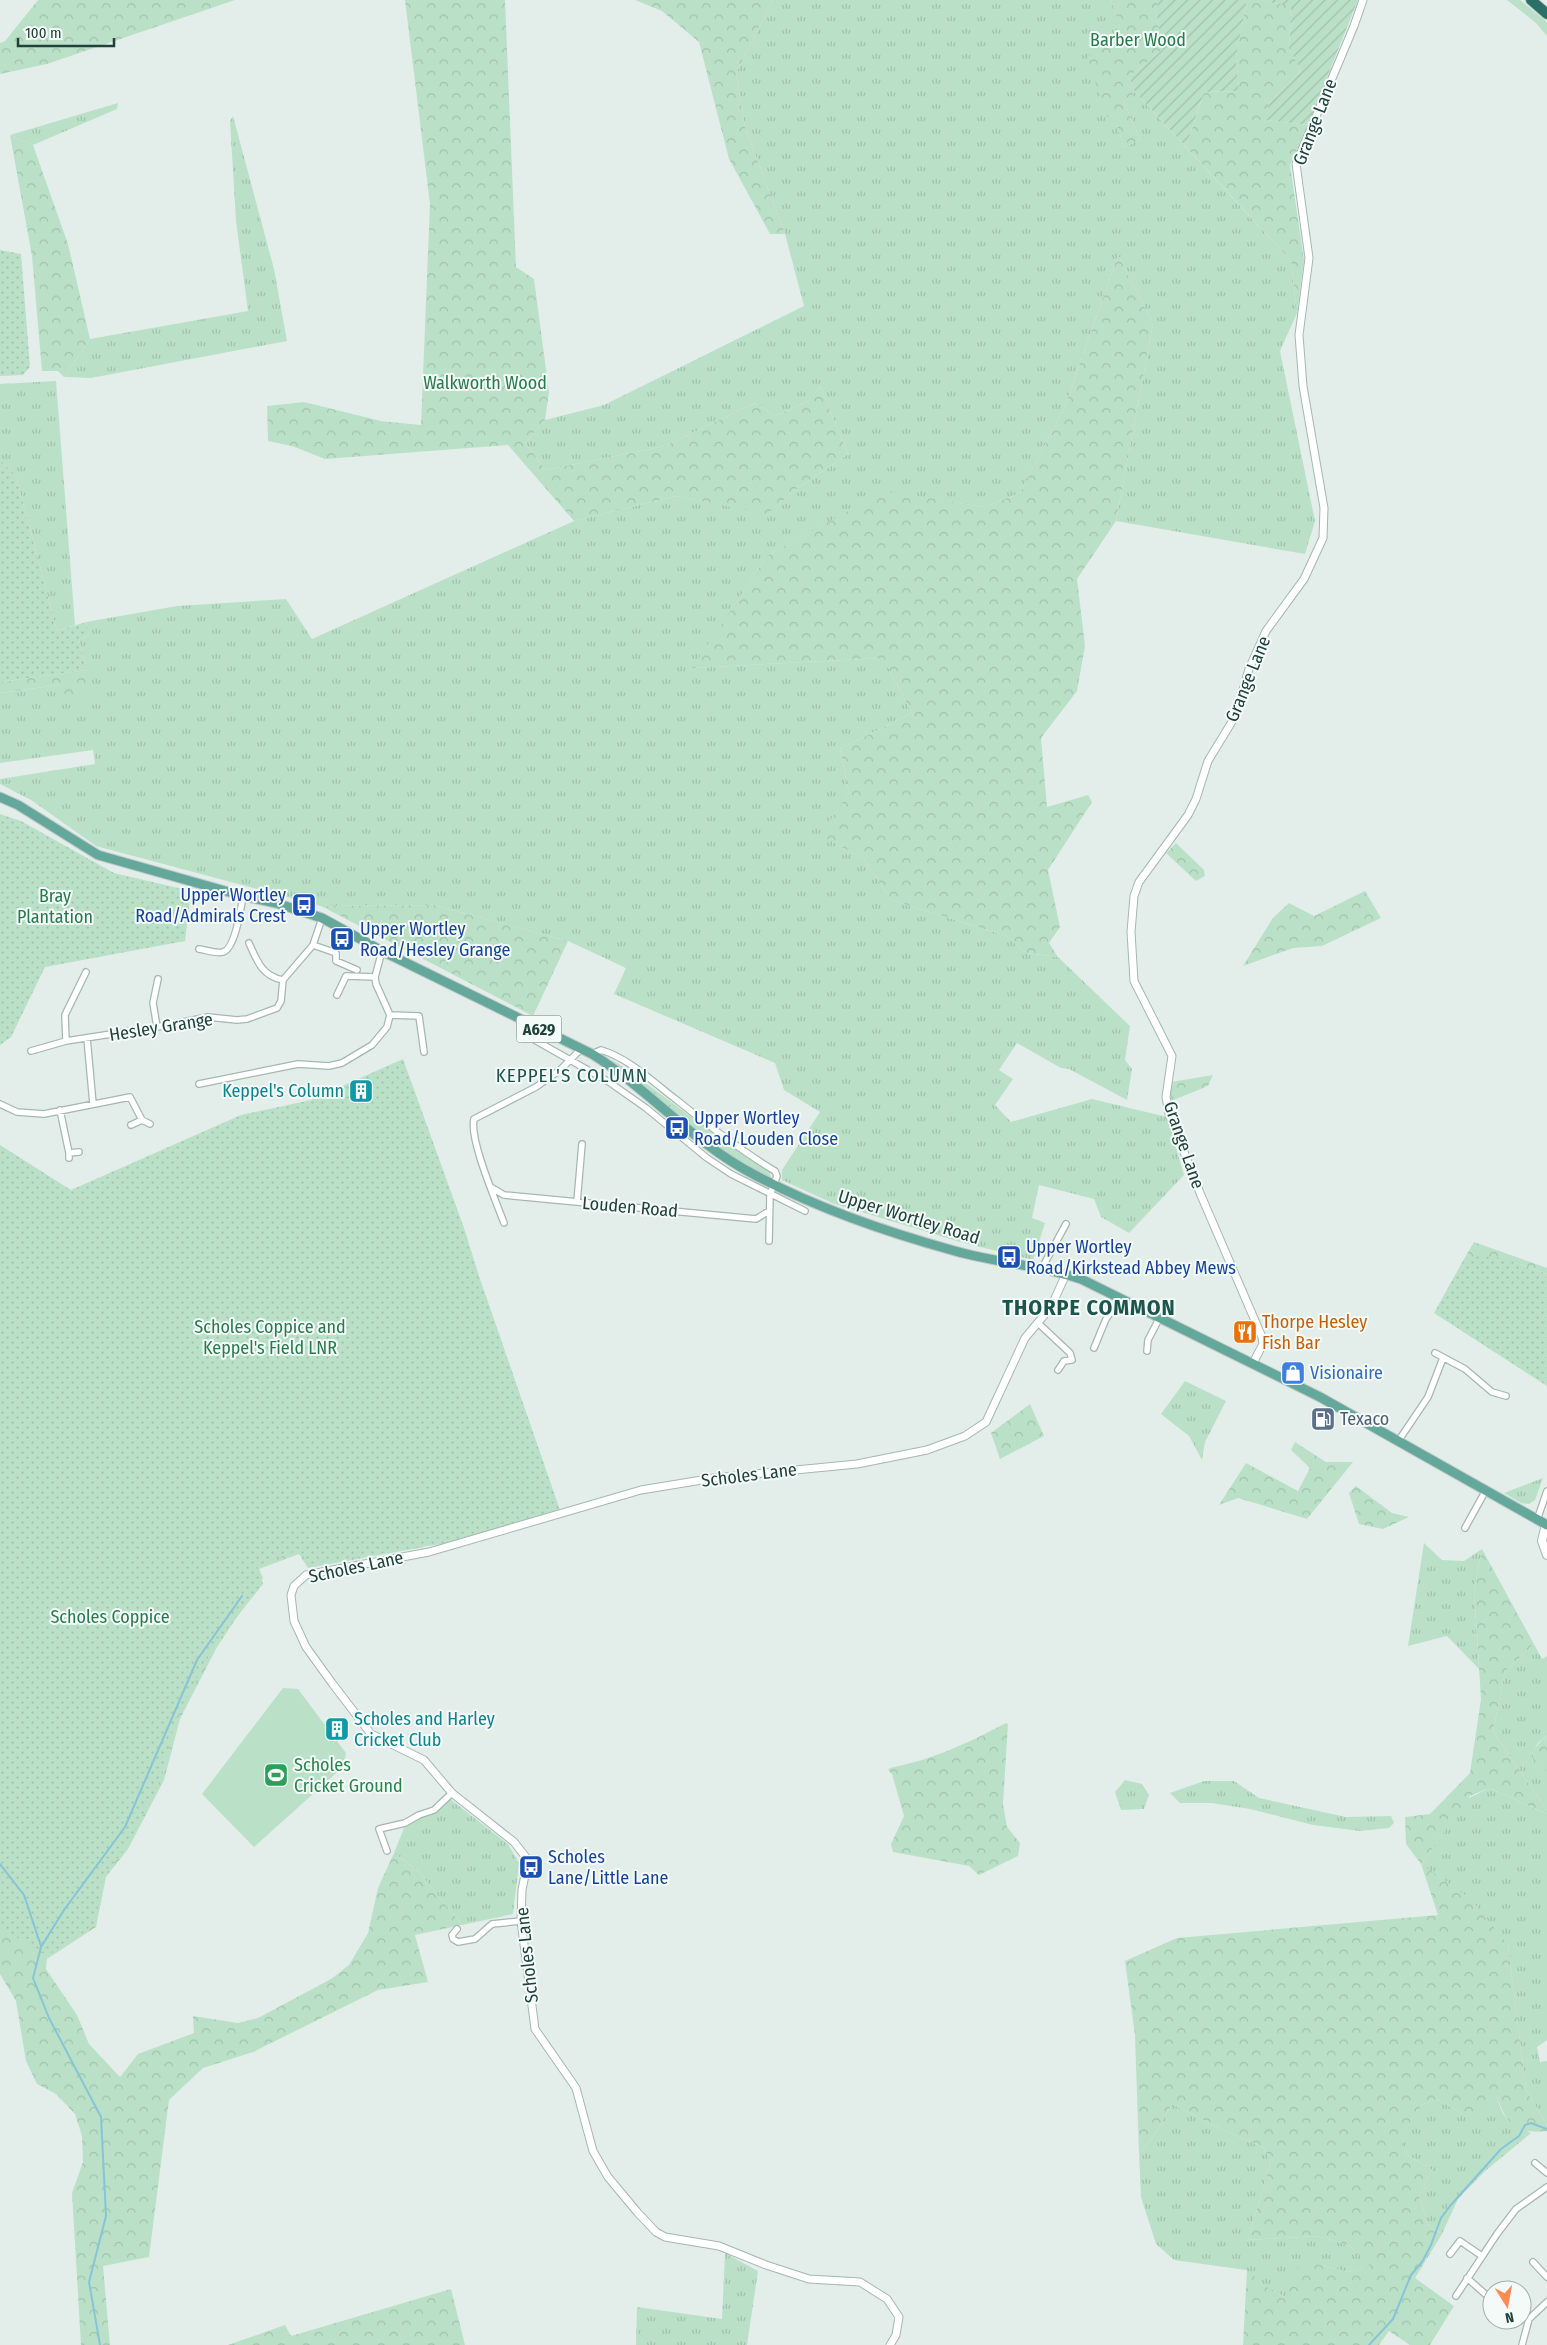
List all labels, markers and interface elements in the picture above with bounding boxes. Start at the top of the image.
scale bar [18,15,114,47]
text: 100 m [25,24,62,42]
park label: Barber Wood [1090,29,1186,51]
street label: Grange Lane [1288,76,1342,168]
park label: Walkworth Wood [423,372,547,394]
street label: Grange Lane [1221,633,1275,725]
place label: Upper Wortley Road/Admirals Crest [135,884,286,927]
park label: Bray Plantation [17,885,93,928]
bus stop icon: Upper Wortley Road/Admirals Crest [291,892,317,918]
place label: Upper Wortley Road/Hesley Grange [360,918,510,961]
bus stop icon: Upper Wortley Road/Hesley Grange [329,926,355,952]
street label: Hesley Grange [108,1008,214,1046]
road number: A629 [516,1016,562,1042]
district label: KEPPEL'S COLUMN [496,1064,648,1087]
building icon: Keppel's Column [348,1078,374,1104]
place label: Keppel's Column [222,1080,344,1102]
street label: Grange Lane [1159,1099,1209,1192]
place label: Upper Wortley Road/Louden Close [694,1107,838,1150]
bus stop icon: Upper Wortley Road/Louden Close [664,1115,690,1141]
street label: Upper Wortley Road [836,1185,982,1249]
street label: Louden Road [581,1192,679,1222]
place label: Upper Wortley Road/Kirkstead Abbey Mews [1026,1236,1236,1279]
bus stop icon: Upper Wortley Road/Kirkstead Abbey Mews [996,1244,1022,1270]
district label: THORPE COMMON [1002,1294,1176,1321]
place label: Thorpe Hesley Fish Bar [1262,1311,1367,1354]
park label: Scholes Coppice and Keppel's Field LNR [194,1316,346,1359]
restaurant icon: Thorpe Hesley Fish Bar [1232,1319,1258,1345]
shop icon: Visionaire [1280,1360,1306,1386]
place label: Visionaire [1310,1362,1383,1384]
fuel station icon: Texaco [1310,1406,1336,1432]
place label: Texaco [1340,1408,1389,1430]
street label: Scholes Lane [700,1458,798,1492]
street label: Scholes Lane [307,1546,405,1588]
park label: Scholes Coppice [50,1606,170,1628]
place label: Scholes and Harley Cricket Club [354,1708,495,1751]
building icon: Scholes and Harley Cricket Club [324,1716,350,1742]
place label: Scholes Cricket Ground [294,1754,403,1797]
sports icon: Scholes Cricket Ground [263,1762,289,1788]
place label: Scholes Lane/Little Lane [548,1846,669,1889]
bus stop icon: Scholes Lane/Little Lane [518,1854,544,1880]
street label: Scholes Lane [511,1906,543,2004]
north arrow [1482,2280,1532,2330]
text: N [1504,2308,1515,2326]

